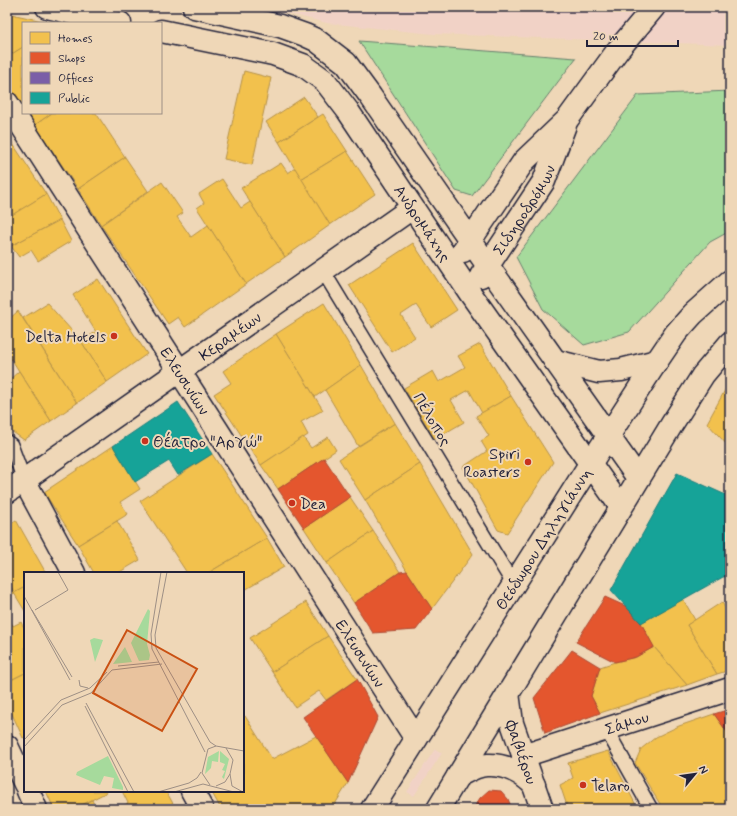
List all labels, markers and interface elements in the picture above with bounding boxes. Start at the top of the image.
legend [22,22,162,114]
scale bar [587,22,678,48]
text: 20 m [593,29,619,45]
text: Homes [58,31,93,47]
text: Shops [58,51,85,67]
text: Offices [58,71,93,87]
text: Public [58,91,90,107]
street label: Σιδηροδρόμων [489,162,561,260]
street label: Ανδρομάχης [388,181,455,266]
street label: Κεραμέων [195,308,266,366]
place label: Delta Hotels [25,327,106,348]
marker: Delta Hotels [109,331,119,341]
street label: Ελευσινίων [155,343,214,419]
street label: Πέλοπος [408,389,457,450]
place label: Θέατρο "Αργώ" [153,431,262,453]
marker: Θέατρο "Αργώ" [140,436,150,446]
place label: Spiri Roasters [463,444,520,483]
marker: Spiri Roasters [523,457,533,467]
street label: Θεόδωρου Δηληγιάννη [491,464,597,615]
place label: Dea [300,494,326,515]
marker: Dea [287,498,297,508]
inset map [24,572,244,792]
street label: Ελευσινίων [330,616,389,692]
street label: Σάμου [603,707,652,741]
street label: Φαβιέρου [500,717,542,787]
north arrow [675,754,715,794]
text: N [695,763,711,776]
place label: Telaro [591,776,630,797]
marker: Telaro [578,780,588,790]

